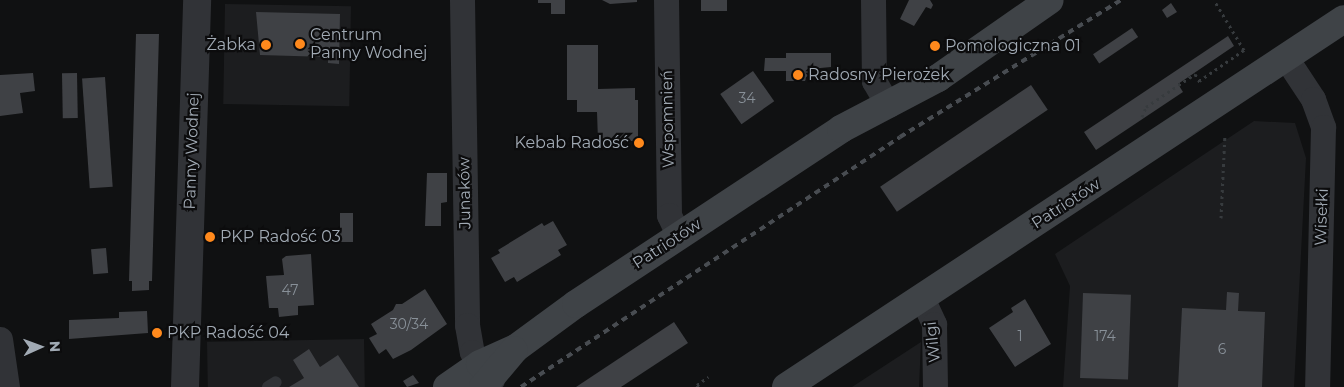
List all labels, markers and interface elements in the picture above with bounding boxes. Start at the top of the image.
place label: Centrum Panny Wodnej [310,25,427,63]
place label: Żabka [206,35,256,55]
place label: Pomologiczna 01 [945,36,1081,56]
marker: Centrum Panny Wodnej [294,38,306,50]
marker: Żabka [260,39,272,51]
marker: Pomologiczna 01 [929,40,941,52]
place label: Radosny Pierożek [808,65,950,85]
marker: Radosny Pierożek [792,69,804,81]
street label: Wspomnień [658,70,678,168]
house number: 34 [738,90,756,106]
street label: Panny Wodnej [180,92,204,210]
place label: Kebab Radość [514,133,629,153]
marker: Kebab Radość [633,137,645,149]
street label: Junaków [455,157,475,229]
street label: Patriotów [1028,175,1104,233]
street label: Wisełki [1311,188,1333,246]
street label: Patriotów [629,215,705,273]
place label: PKP Radość 03 [220,227,341,247]
marker: PKP Radość 03 [204,231,216,243]
house number: 47 [282,282,298,298]
house number: 30/34 [390,316,428,332]
street label: Wilgi [921,320,945,364]
north arrow [15,322,65,372]
place label: PKP Radość 04 [167,323,289,343]
marker: PKP Radość 04 [151,327,163,339]
house number: 1 [1017,328,1023,344]
house number: 174 [1094,328,1116,344]
text: N [46,341,64,352]
house number: 6 [1218,341,1226,357]

